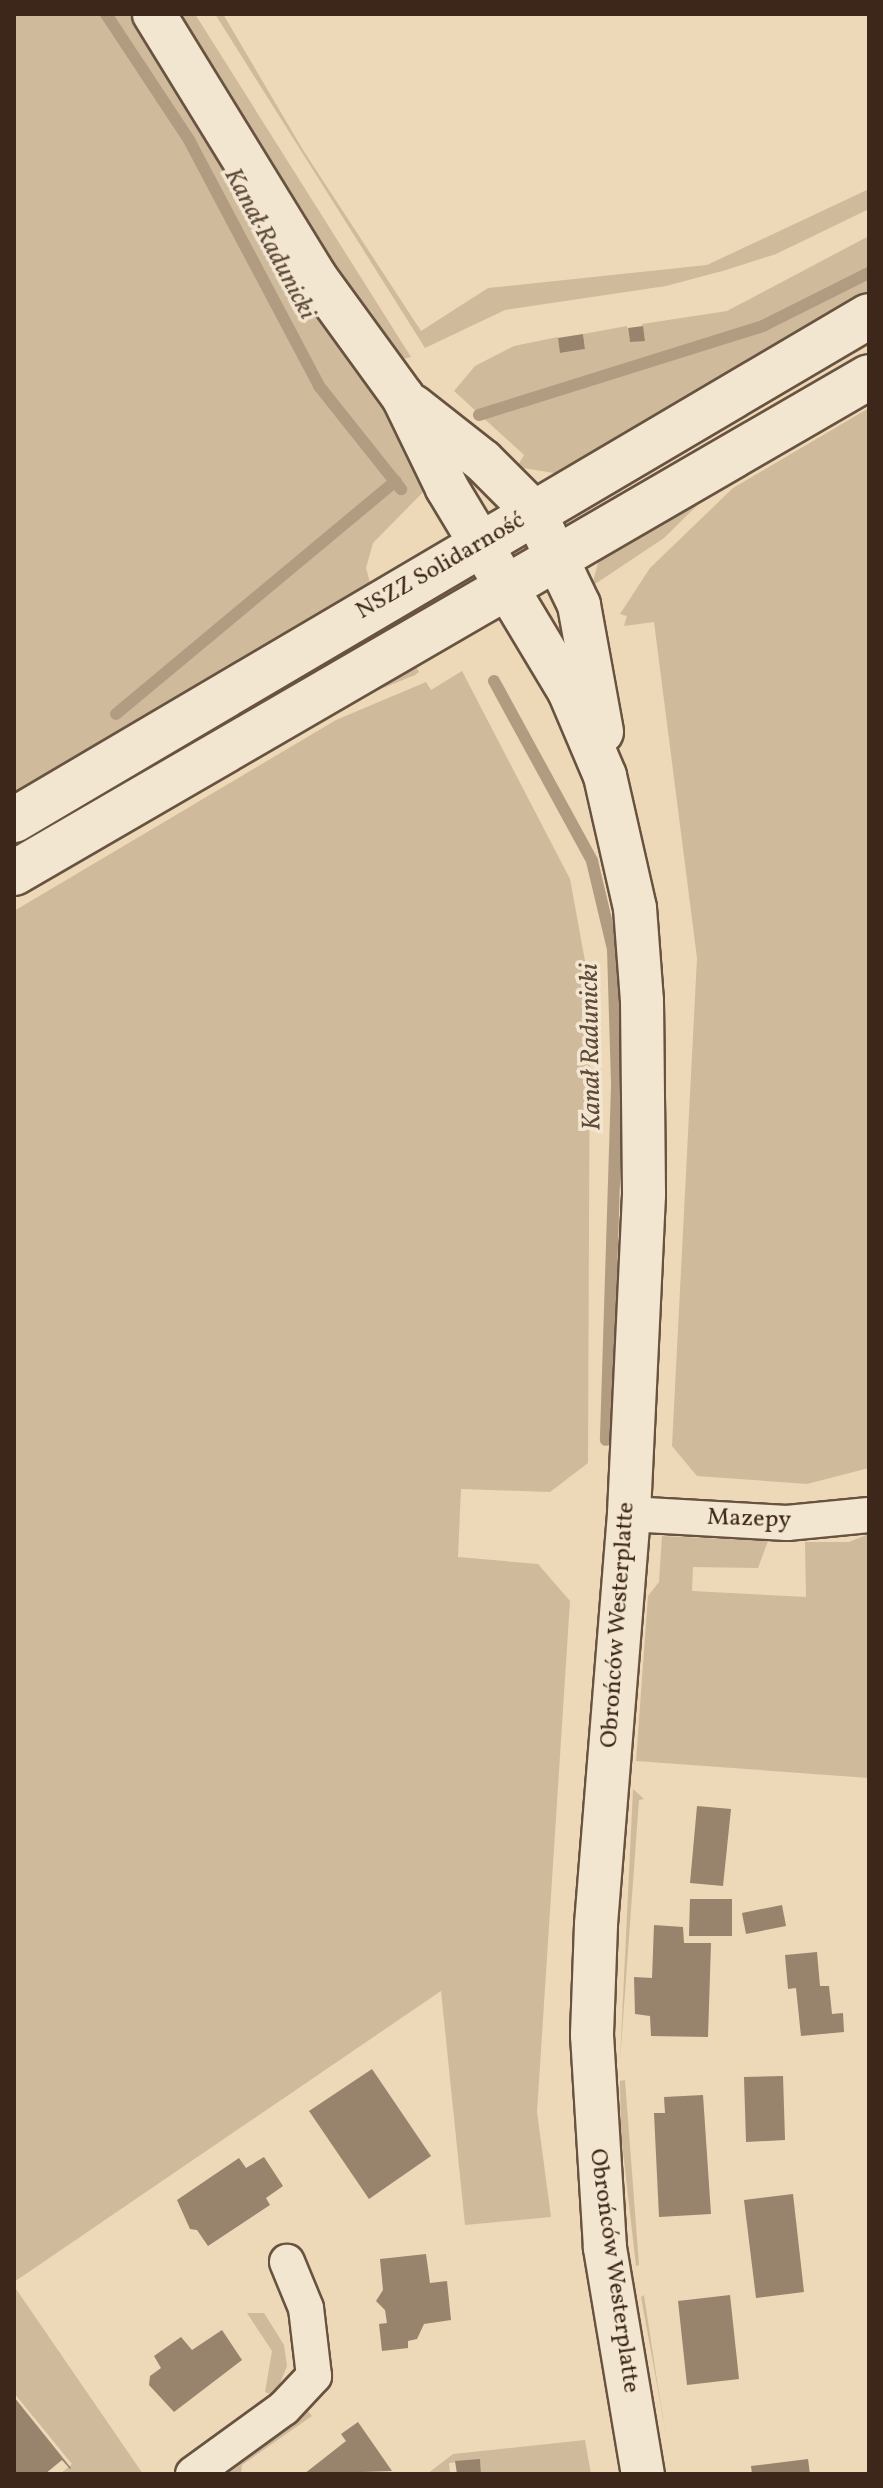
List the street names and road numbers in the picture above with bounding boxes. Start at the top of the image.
street label: NSZZ Solidarność [352,507,530,627]
street label: Obrońców Westerplatte [596,1500,642,1750]
street label: Mazepy [706,1504,792,1536]
street label: Obrońców Westerplatte [581,2146,645,2396]

